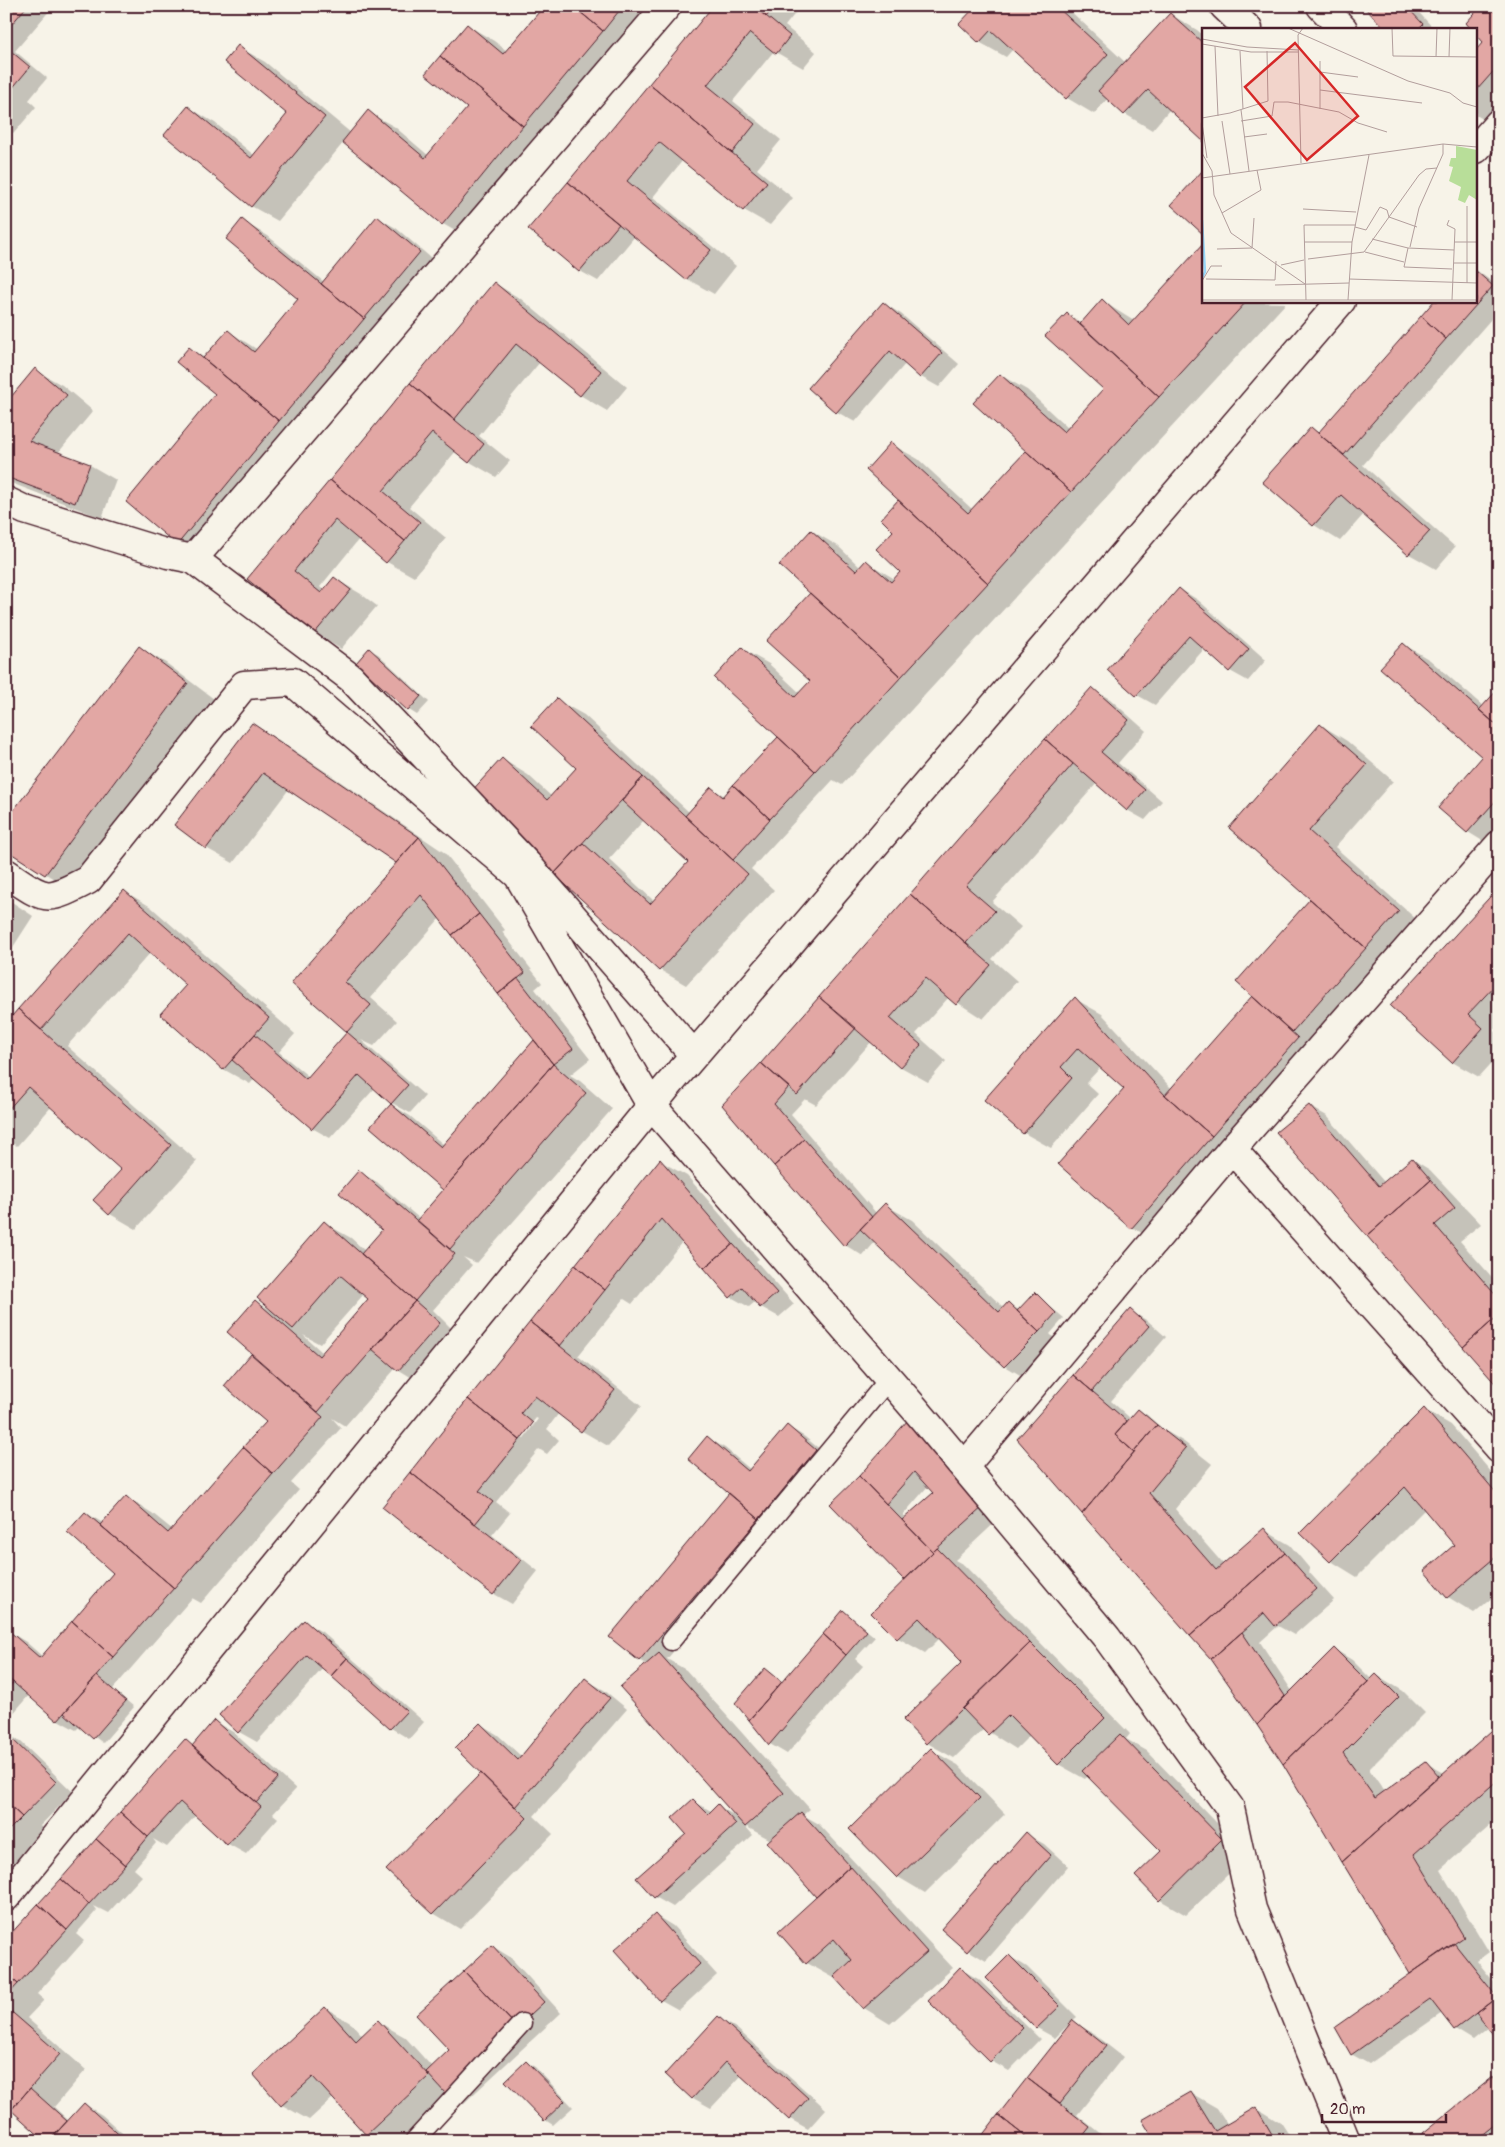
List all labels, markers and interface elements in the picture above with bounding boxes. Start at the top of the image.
inset map [1202,28,1478,302]
scale bar [1322,2092,1446,2124]
text: 20 m [1330,2100,1365,2119]

